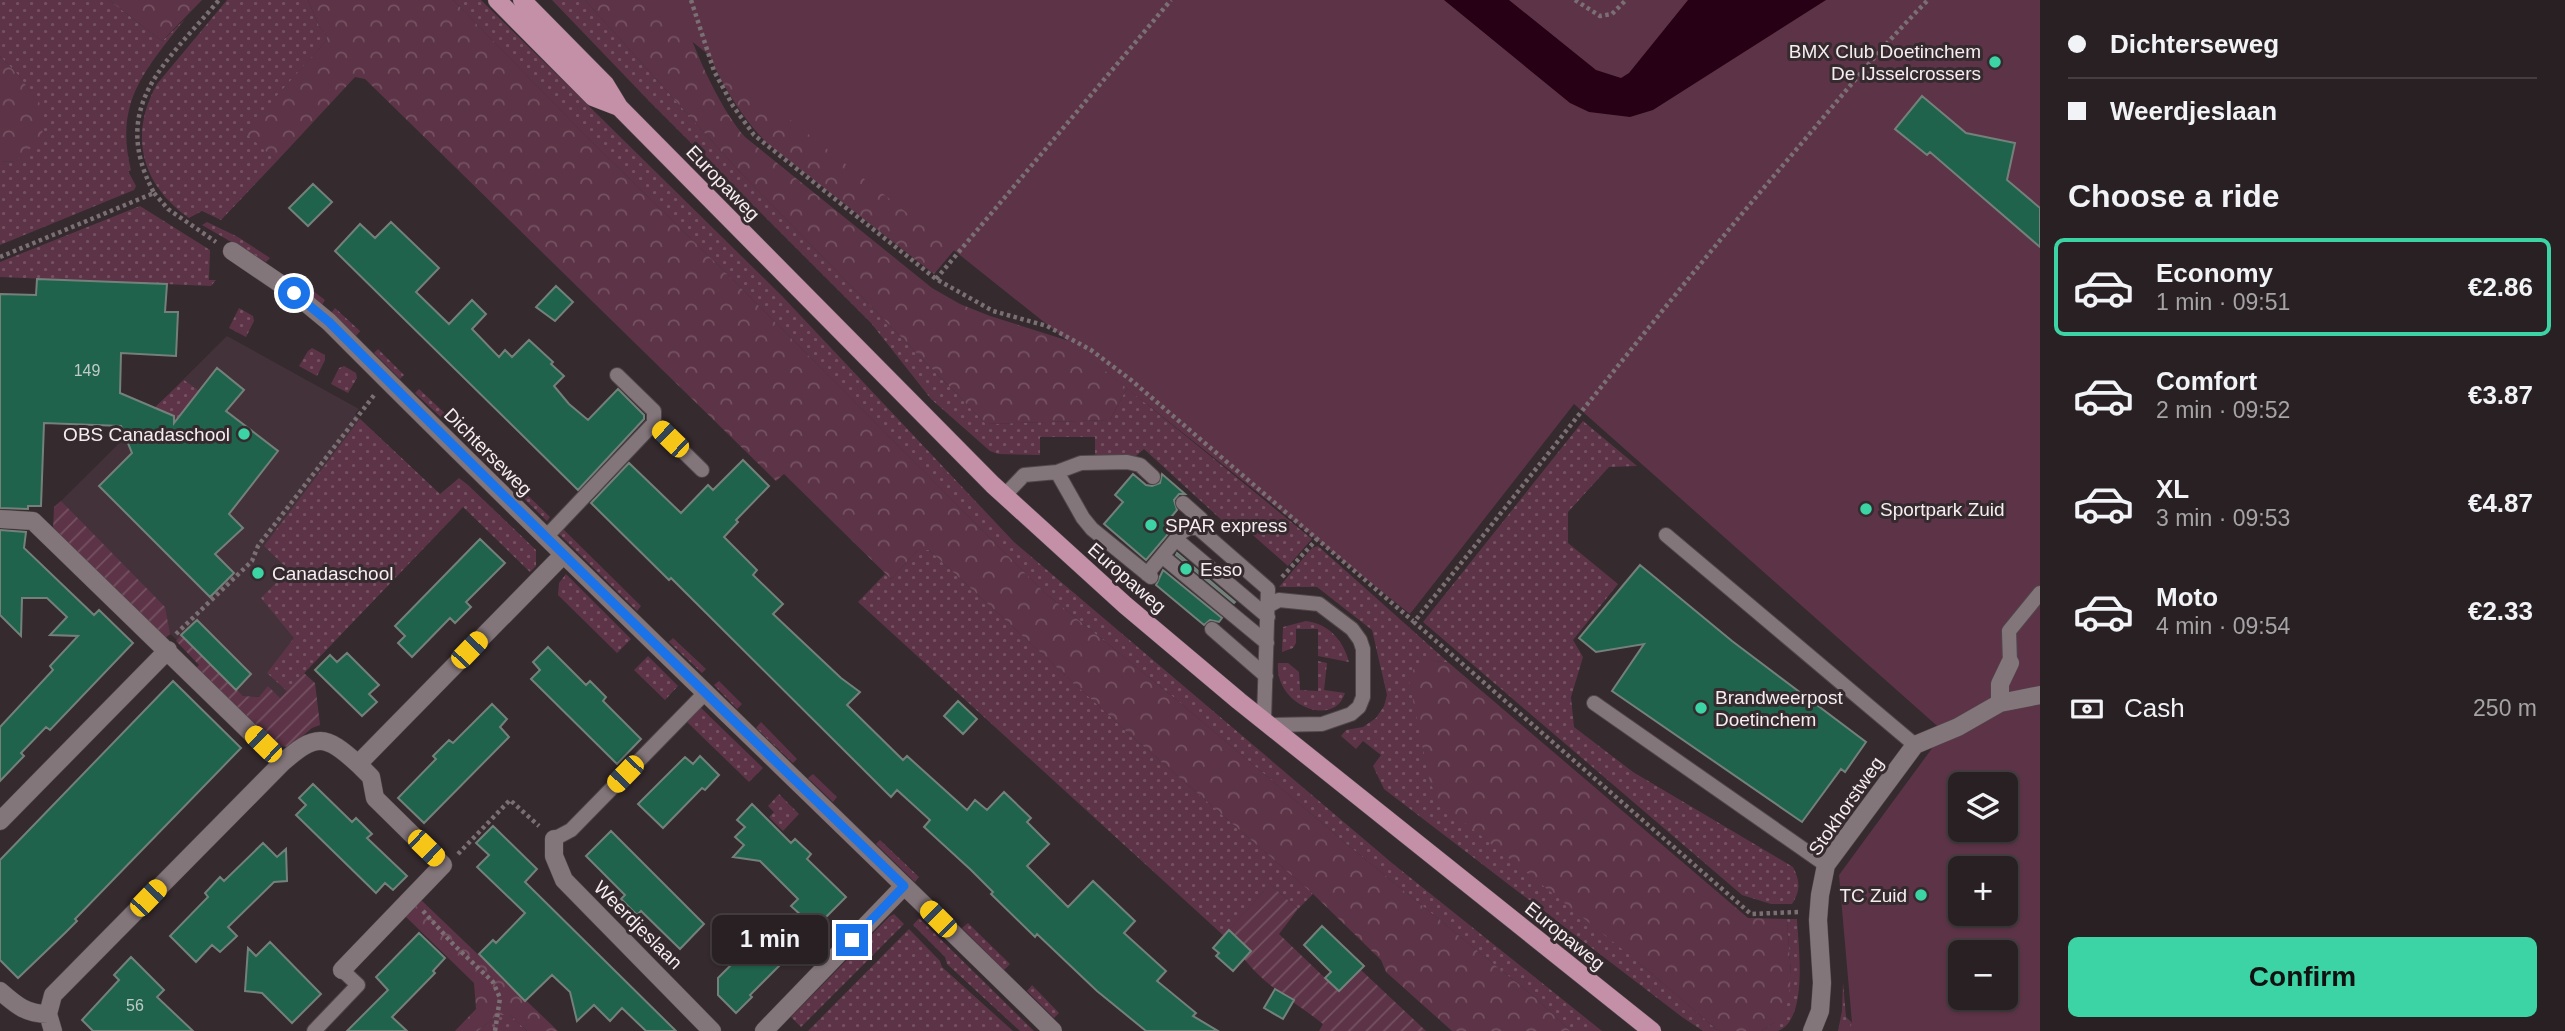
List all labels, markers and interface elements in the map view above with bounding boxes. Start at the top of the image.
text: Dichterseweg [2110,29,2279,59]
place label: BMX Club Doetinchem De IJsselcrossers [1789,41,1981,84]
marker: BMX Club Doetinchem De IJsselcrossers [1987,54,2003,70]
text: Weerdjeslaan [2110,96,2277,126]
street label: Europaweg [682,141,764,225]
text: Choose a ride [2068,178,2280,214]
icon: car [2072,256,2135,319]
text: Economy [2156,258,2273,288]
text: €2.86 [2468,272,2533,302]
route start [278,277,310,309]
text: 1 min · 09:51 [2156,289,2290,315]
house number: 149 [74,362,100,379]
icon: car [2072,364,2135,427]
text: Comfort [2156,366,2257,396]
text: €3.87 [2468,380,2533,410]
text: 2 min · 09:52 [2156,397,2290,423]
street label: Dichterseweg [440,404,536,500]
car [648,417,693,461]
place label: OBS Canadaschool [63,424,230,445]
marker: OBS Canadaschool [236,426,252,442]
icon: car [2072,472,2135,535]
text: XL [2156,474,2189,504]
text: €4.87 [2468,488,2533,518]
place label: Sportpark Zuid [1880,499,2005,520]
marker: Sportpark Zuid [1858,501,1874,517]
text: 3 min · 09:53 [2156,505,2290,531]
place label: SPAR express [1165,515,1287,536]
marker: SPAR express [1143,517,1159,533]
street label: Europaweg [1084,539,1170,617]
place label: Esso [1200,559,1242,580]
marker: Esso [1178,561,1194,577]
place label: Canadaschool [272,563,393,584]
marker: Canadaschool [250,565,266,581]
icon: car [2072,580,2135,643]
text: Moto [2156,582,2218,612]
text: €2.33 [2468,596,2533,626]
text: 4 min · 09:54 [2156,613,2290,639]
car [447,628,492,672]
place label: Brandweerpost Doetinchem [1715,687,1844,730]
icon: cash [2068,690,2106,728]
text: Cash [2124,693,2185,723]
text: 250 m [2473,695,2537,721]
marker: Brandweerpost Doetinchem [1693,700,1709,716]
car [241,722,286,766]
car [603,752,648,796]
street label: Stokhorstweg [1804,753,1888,859]
map controls [1948,772,2018,1010]
button: layers [1948,772,2018,842]
car [404,826,449,870]
button: + [1948,856,2018,926]
car [126,876,171,920]
street label: Weerdjeslaan [590,877,686,973]
place label: TC Zuid [1839,885,1907,906]
marker: TC Zuid [1913,887,1929,903]
car [916,897,961,941]
street label: Europaweg [1521,898,1609,974]
callout: 1 min [712,916,828,964]
route end [836,924,868,956]
text: 1 min [740,926,800,952]
button: Confirm [2068,937,2537,1017]
button: − [1948,940,2018,1010]
house number: 56 [126,997,144,1014]

